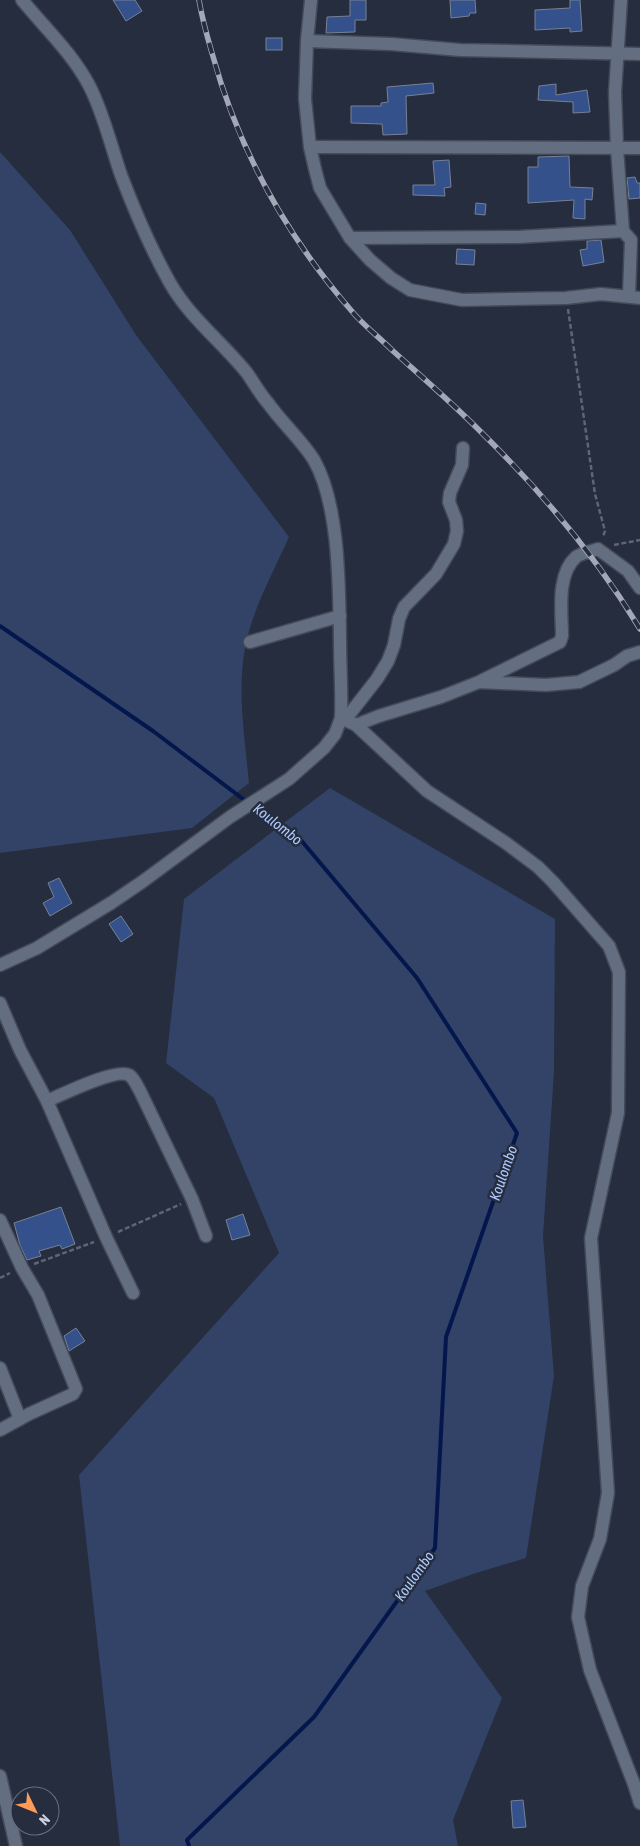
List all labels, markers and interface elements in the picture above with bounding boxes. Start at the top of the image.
water label: Koulombo [250,800,306,848]
water label: Koulombo [486,1143,520,1203]
water label: Koulombo [391,1548,437,1604]
north arrow [10,1786,60,1836]
text: N [36,1811,53,1828]

